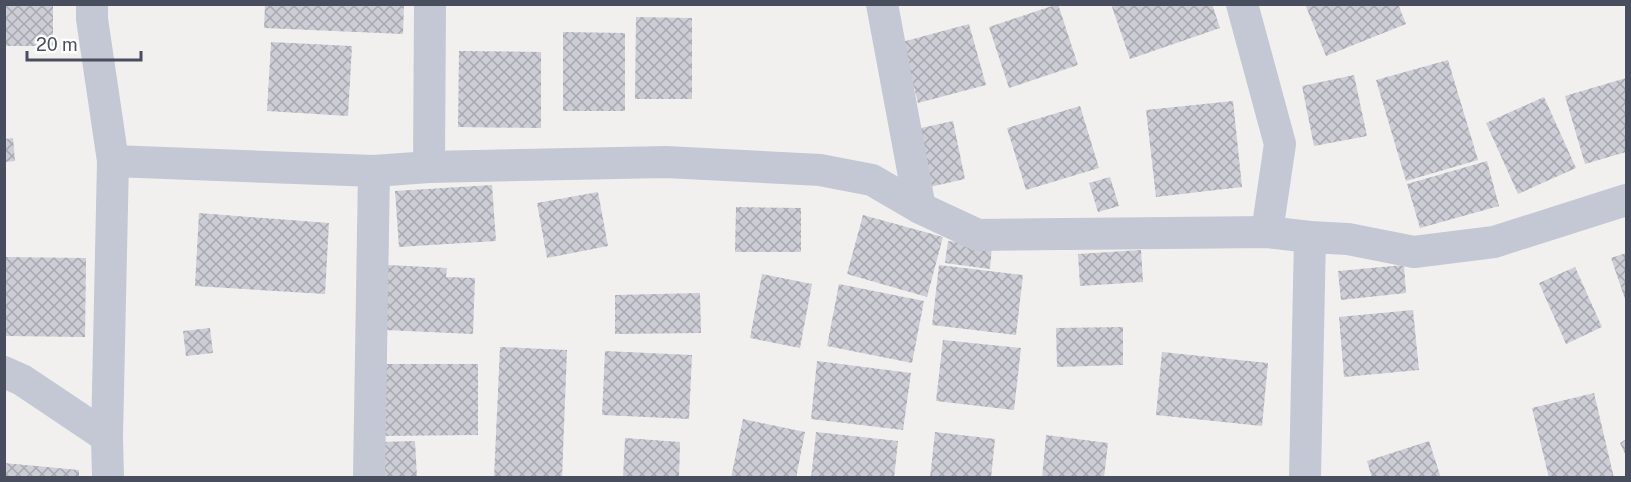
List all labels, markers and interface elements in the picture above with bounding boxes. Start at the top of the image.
scale bar [27,24,141,62]
text: 20 m [36,34,78,55]

